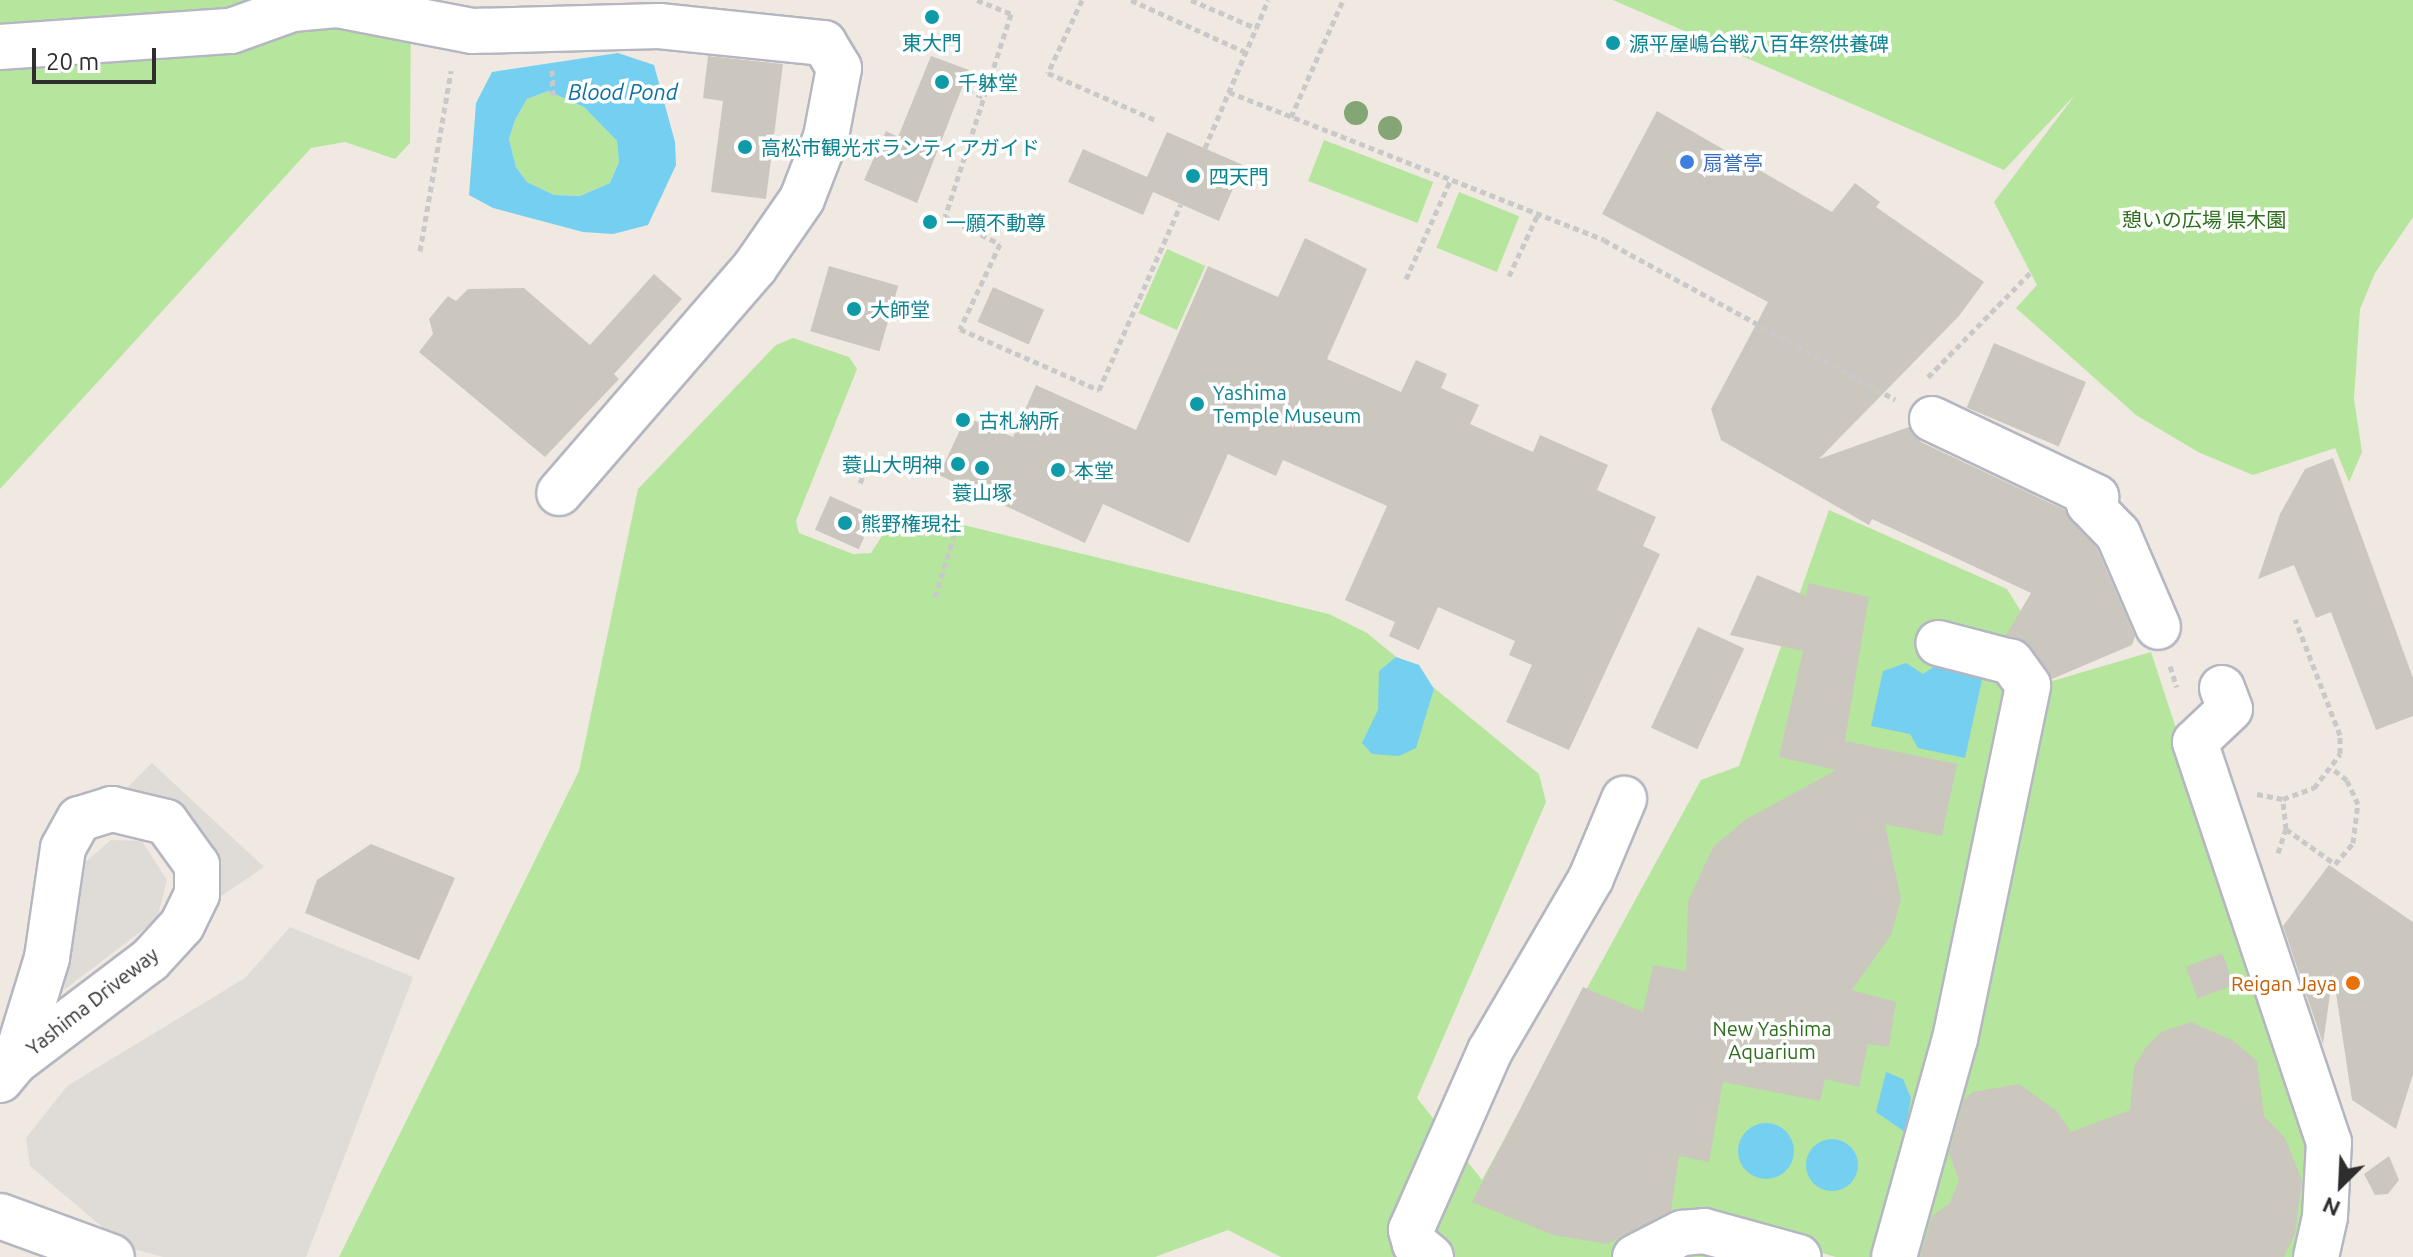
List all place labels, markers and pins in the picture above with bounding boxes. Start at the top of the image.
marker: 東大門 [923,8,941,26]
place label: 東大門 [902,30,962,54]
place label: 源平屋嶋合戦八百年祭供養碑 [1629,31,1889,55]
marker: 源平屋嶋合戦八百年祭供養碑 [1604,34,1622,52]
place label: 千躰堂 [958,70,1018,94]
marker: 千躰堂 [933,73,951,91]
place label: 高松市観光ボランティアガイド [761,135,1041,159]
marker: 高松市観光ボランティアガイド [736,138,754,156]
place label: 扇誉亭 [1703,150,1763,174]
marker: 扇誉亭 [1678,153,1696,171]
place label: 四天門 [1209,164,1269,188]
marker: 四天門 [1184,167,1202,185]
place label: 一願不動尊 [946,210,1046,234]
marker: 一願不動尊 [921,213,939,231]
place label: 大師堂 [870,297,930,321]
marker: 大師堂 [845,300,863,318]
place label: Yashima Temple Museum [1213,380,1361,427]
marker: Yashima Temple Museum [1188,395,1206,413]
place label: 古札納所 [979,408,1059,432]
marker: 古札納所 [954,411,972,429]
place label: 蓑山大明神 [842,452,942,476]
marker: 蓑山大明神 [949,455,967,473]
place label: 本堂 [1074,458,1114,482]
marker: 蓑山塚 [973,459,991,477]
marker: 本堂 [1049,461,1067,479]
place label: 蓑山塚 [952,480,1012,504]
place label: 熊野権現社 [861,511,961,535]
marker: 熊野権現社 [836,514,854,532]
place label: Reigan Jaya [2231,971,2337,995]
marker: Reigan Jaya [2344,974,2362,992]

